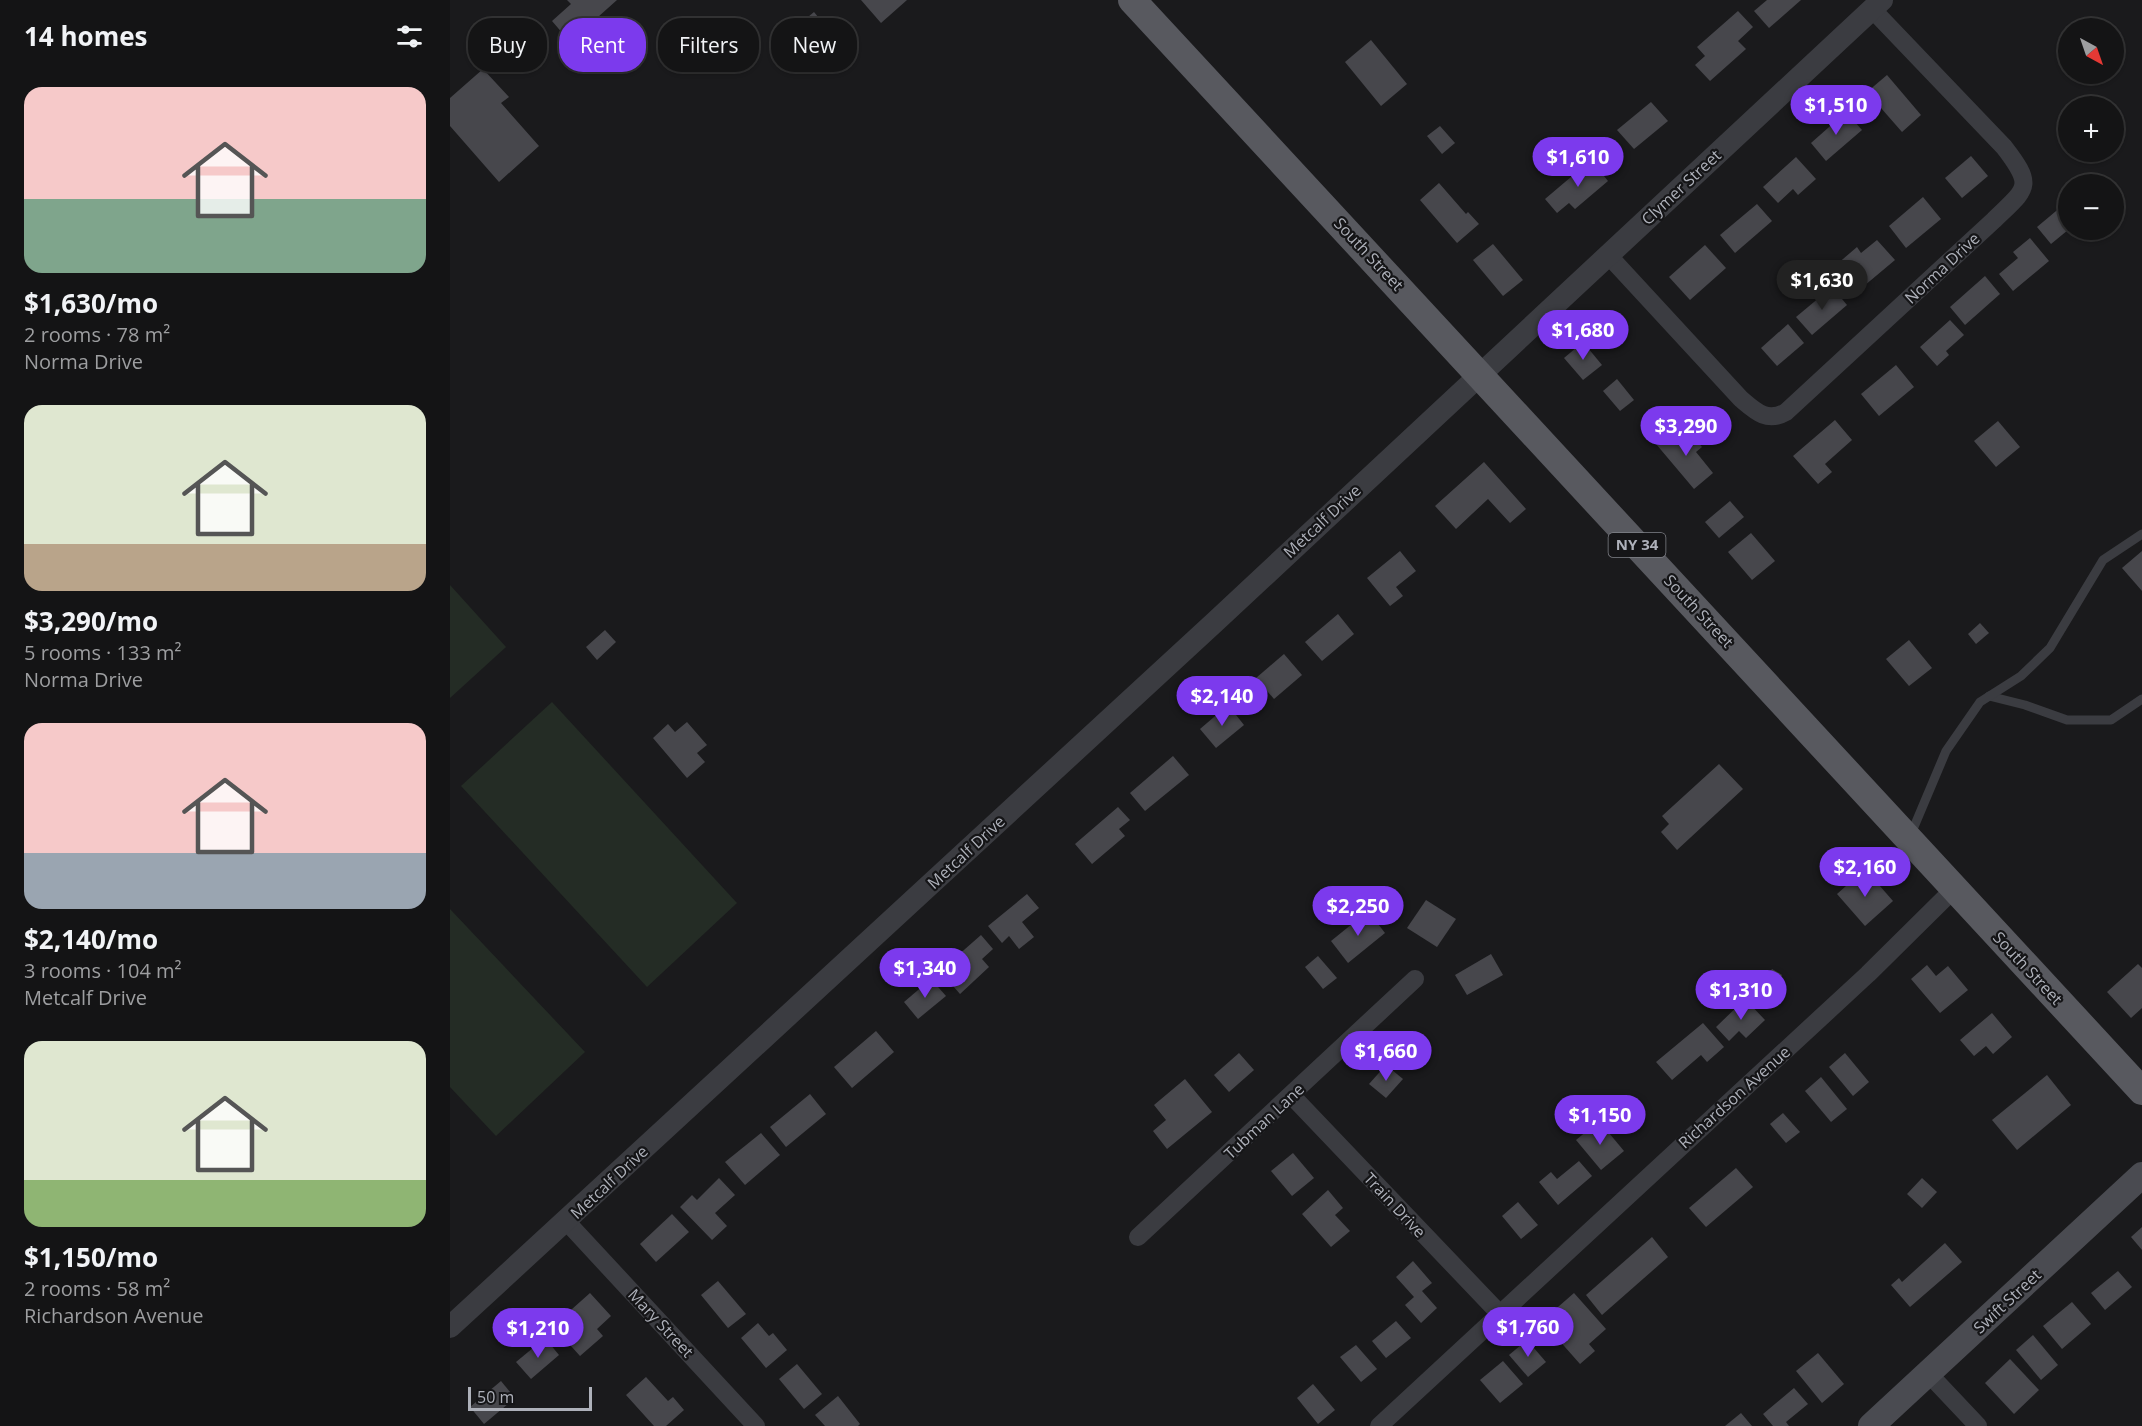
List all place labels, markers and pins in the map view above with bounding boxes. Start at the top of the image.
pin: $1,510 [1787,85,1885,136]
pin: $1,610 [1529,137,1627,188]
pin: $1,630 [1773,260,1871,311]
pin: $1,680 [1534,310,1632,361]
pin: $3,290 [1637,406,1735,457]
pin: $2,140 [1173,676,1271,727]
pin: $2,160 [1816,847,1914,898]
pin: $2,250 [1309,886,1407,937]
pin: $1,340 [876,948,974,999]
pin: $1,310 [1692,970,1790,1021]
pin: $1,660 [1337,1031,1435,1082]
pin: $1,150 [1551,1095,1649,1146]
pin: $1,760 [1479,1307,1577,1358]
pin: $1,210 [489,1308,587,1359]

